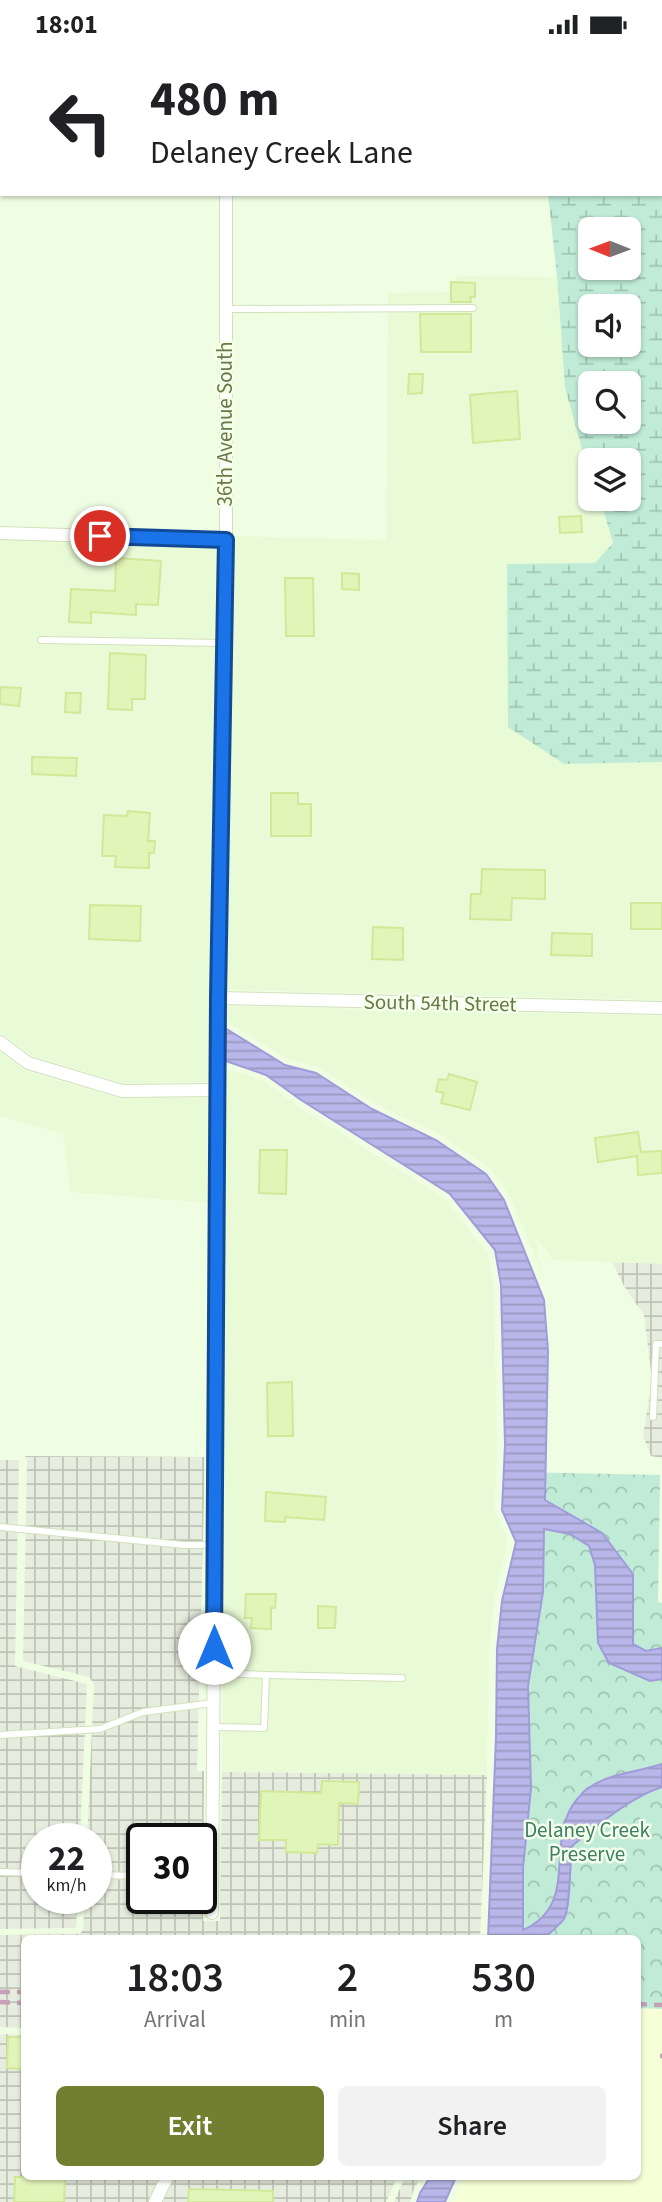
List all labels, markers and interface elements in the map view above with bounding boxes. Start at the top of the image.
text: 18:01 [35,6,98,43]
text: 480 m [150,65,279,135]
icon: left [35,77,126,168]
text: Delaney Creek Lane [150,130,413,176]
north arrow [578,217,640,280]
map controls [578,217,641,511]
button: sound [578,294,641,357]
street label: 36th Avenue South [210,341,240,507]
button: search [578,371,641,434]
button: layers [578,448,641,511]
pin [70,506,130,566]
icon: arrive [81,517,119,555]
street label: South 54th Street [363,987,517,1019]
position arrow [177,1611,251,1685]
park label: Delaney Creek Preserve [524,1815,650,1869]
speed limit sign: 30 [126,1823,217,1914]
text: 22 [48,1834,85,1884]
text: km/h [47,1873,86,1898]
text: 18:03 [126,1948,224,2008]
text: 2 [337,1948,358,2008]
text: 530 [471,1948,536,2008]
text: Arrival [144,2003,206,2036]
text: min [329,2003,366,2036]
text: m [494,2003,513,2036]
button: Exit [56,2086,324,2166]
button: Share [338,2086,606,2166]

